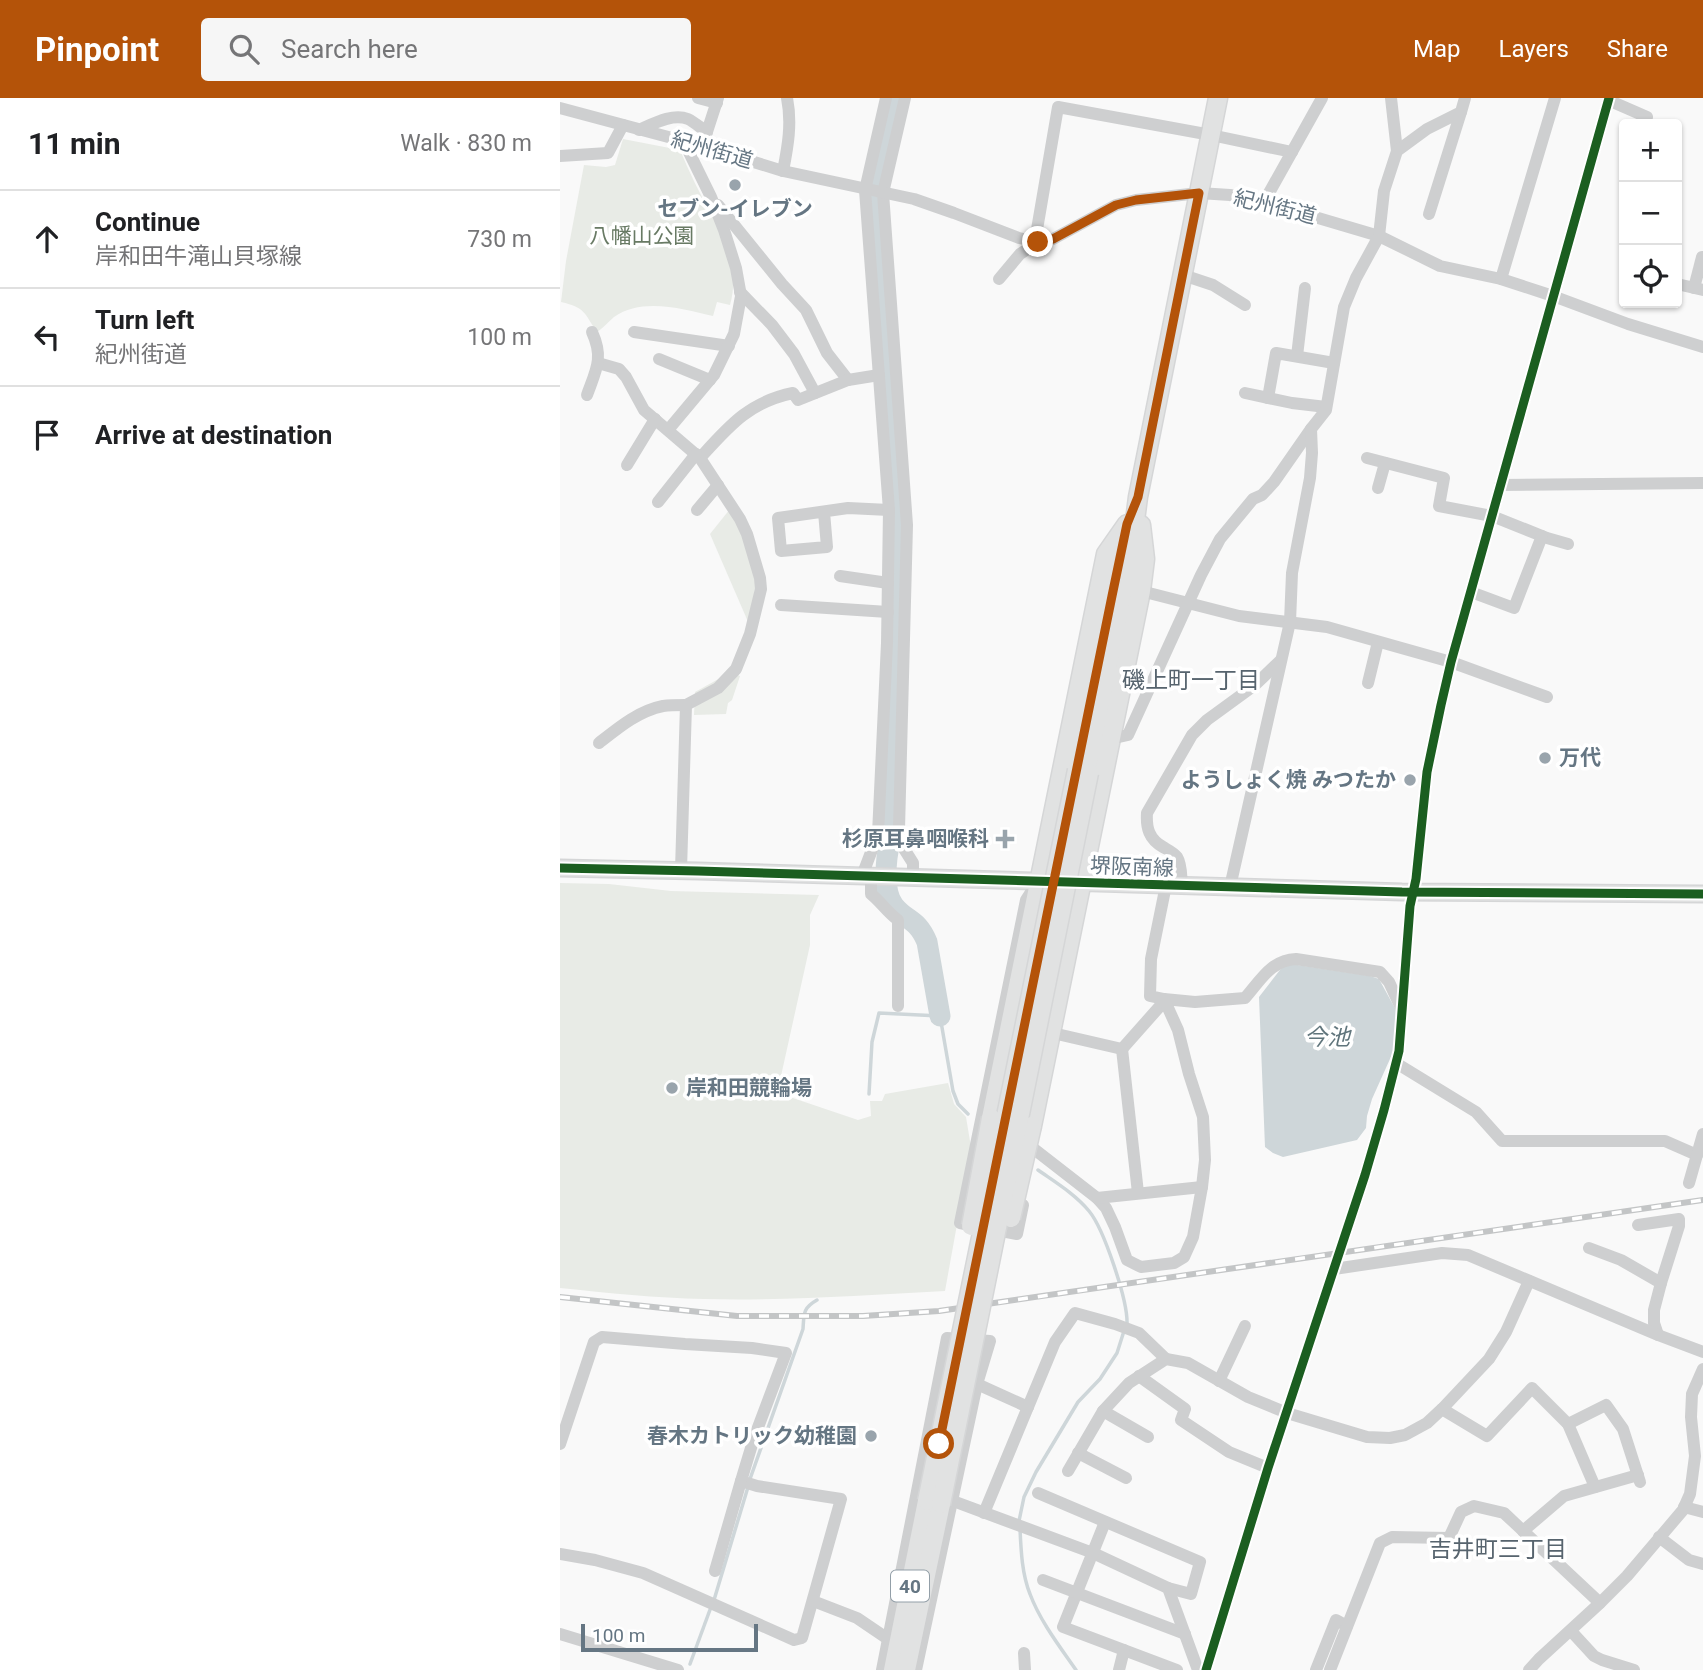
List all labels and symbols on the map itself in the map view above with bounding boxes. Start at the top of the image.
street label: 紀州街道 [668,127,756,173]
marker: セブン-イレブン [727,177,743,193]
street label: 紀州街道 [1231,185,1319,229]
place label: セブン-イレブン [657,197,813,221]
park label: 八幡山公園 [590,224,695,248]
route end [1022,226,1053,257]
district label: 磯上町一丁目 [1122,667,1260,694]
place label: 万代 [1559,746,1601,770]
marker: 万代 [1537,750,1553,766]
place label: ようしょく焼 みつたか [1181,768,1396,792]
marker: ようしょく焼 みつたか [1402,772,1418,788]
place label: 杉原耳鼻咽喉科 [842,827,989,851]
marker: 杉原耳鼻咽喉科 [995,829,1015,849]
street label: 堺阪南線 [1090,854,1174,880]
water label: 今池 [1304,1024,1352,1051]
place label: 岸和田競輪場 [686,1076,812,1100]
marker: 岸和田競輪場 [664,1080,680,1096]
place label: 春木カトリック幼稚園 [647,1424,857,1448]
marker: 春木カトリック幼稚園 [863,1428,879,1444]
route start [923,1428,954,1459]
district label: 吉井町三丁目 [1429,1536,1567,1563]
road number: 40 [891,1570,929,1602]
scale bar [581,1621,758,1653]

